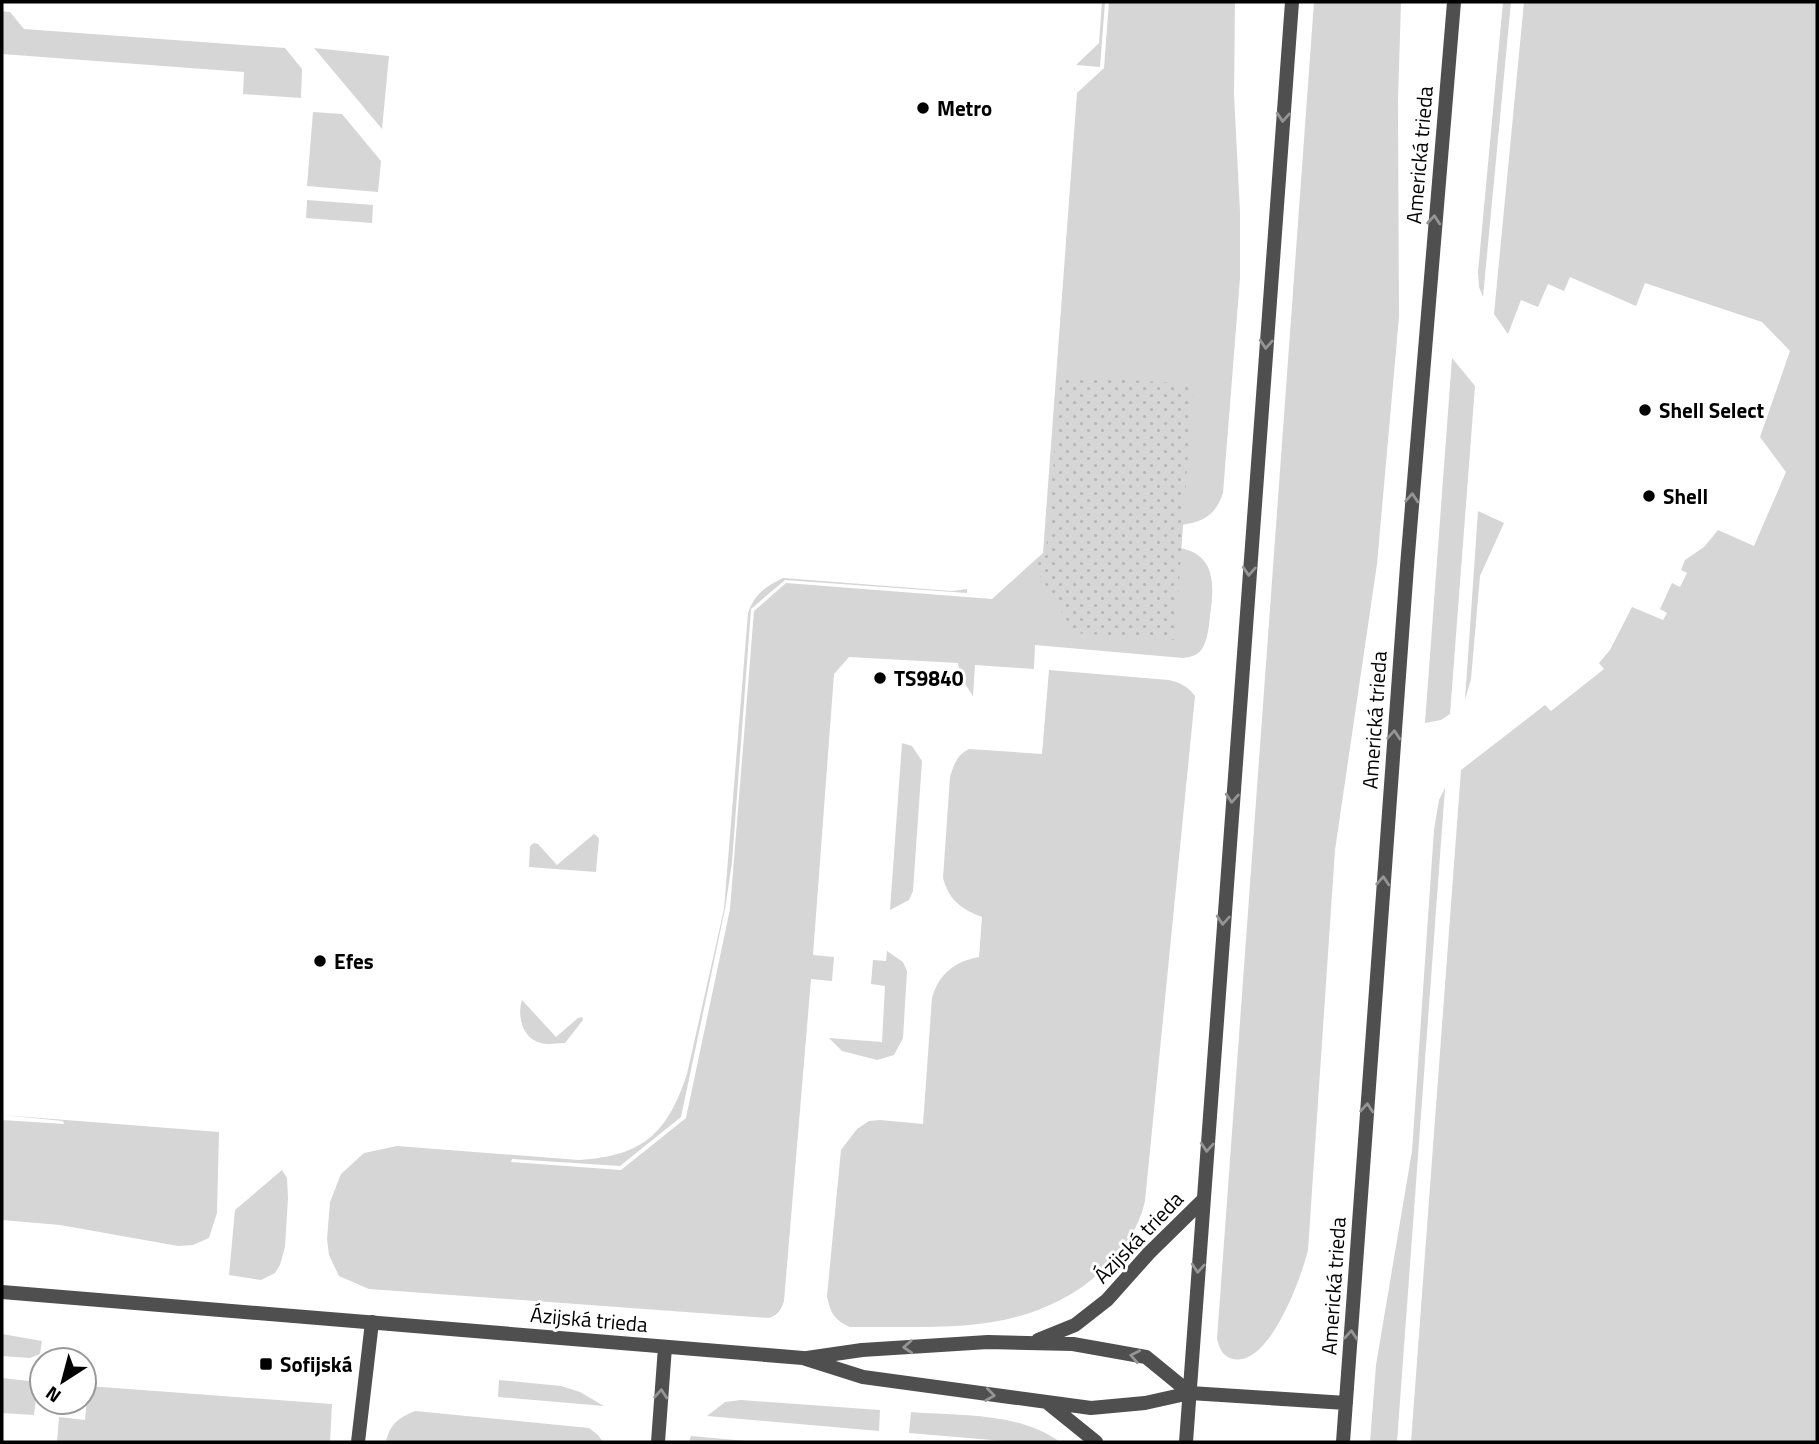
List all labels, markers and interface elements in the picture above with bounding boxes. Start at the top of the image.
street label: Americká trieda [1397,84,1441,225]
place label: Metro [937,92,992,124]
marker: Metro [915,100,931,116]
one-way arrow [1275,112,1290,123]
one-way arrow [1426,214,1441,225]
one-way arrow [1259,339,1274,350]
place label: Shell Select [1659,394,1765,426]
marker: Shell Select [1637,402,1653,418]
place label: Shell [1663,480,1708,512]
marker: Shell [1641,488,1657,504]
one-way arrow [1404,492,1419,503]
one-way arrow [1242,566,1257,577]
street label: Americká trieda [1353,649,1395,790]
place label: TS9840 [894,662,964,694]
marker: TS9840 [872,670,888,686]
one-way arrow [1386,729,1401,740]
one-way arrow [1225,793,1240,804]
one-way arrow [1375,875,1390,886]
one-way arrow [1216,914,1231,925]
place label: Efes [334,945,374,977]
marker: Efes [312,953,328,969]
one-way arrow [1359,1102,1374,1113]
one-way arrow [1200,1141,1215,1152]
street label: Ázijská trieda [1086,1183,1191,1290]
street label: Americká trieda [1312,1215,1354,1356]
one-way arrow [1191,1263,1206,1274]
street label: Ázijská trieda [529,1298,649,1340]
one-way arrow [1343,1329,1358,1340]
one-way arrow [903,1339,914,1354]
north arrow [28,1346,98,1416]
place label: Sofijská [280,1348,353,1380]
one-way arrow [1129,1349,1141,1364]
marker: Sofijská [258,1356,274,1372]
text: N [39,1380,67,1411]
one-way arrow [984,1387,995,1402]
one-way arrow [654,1389,669,1400]

